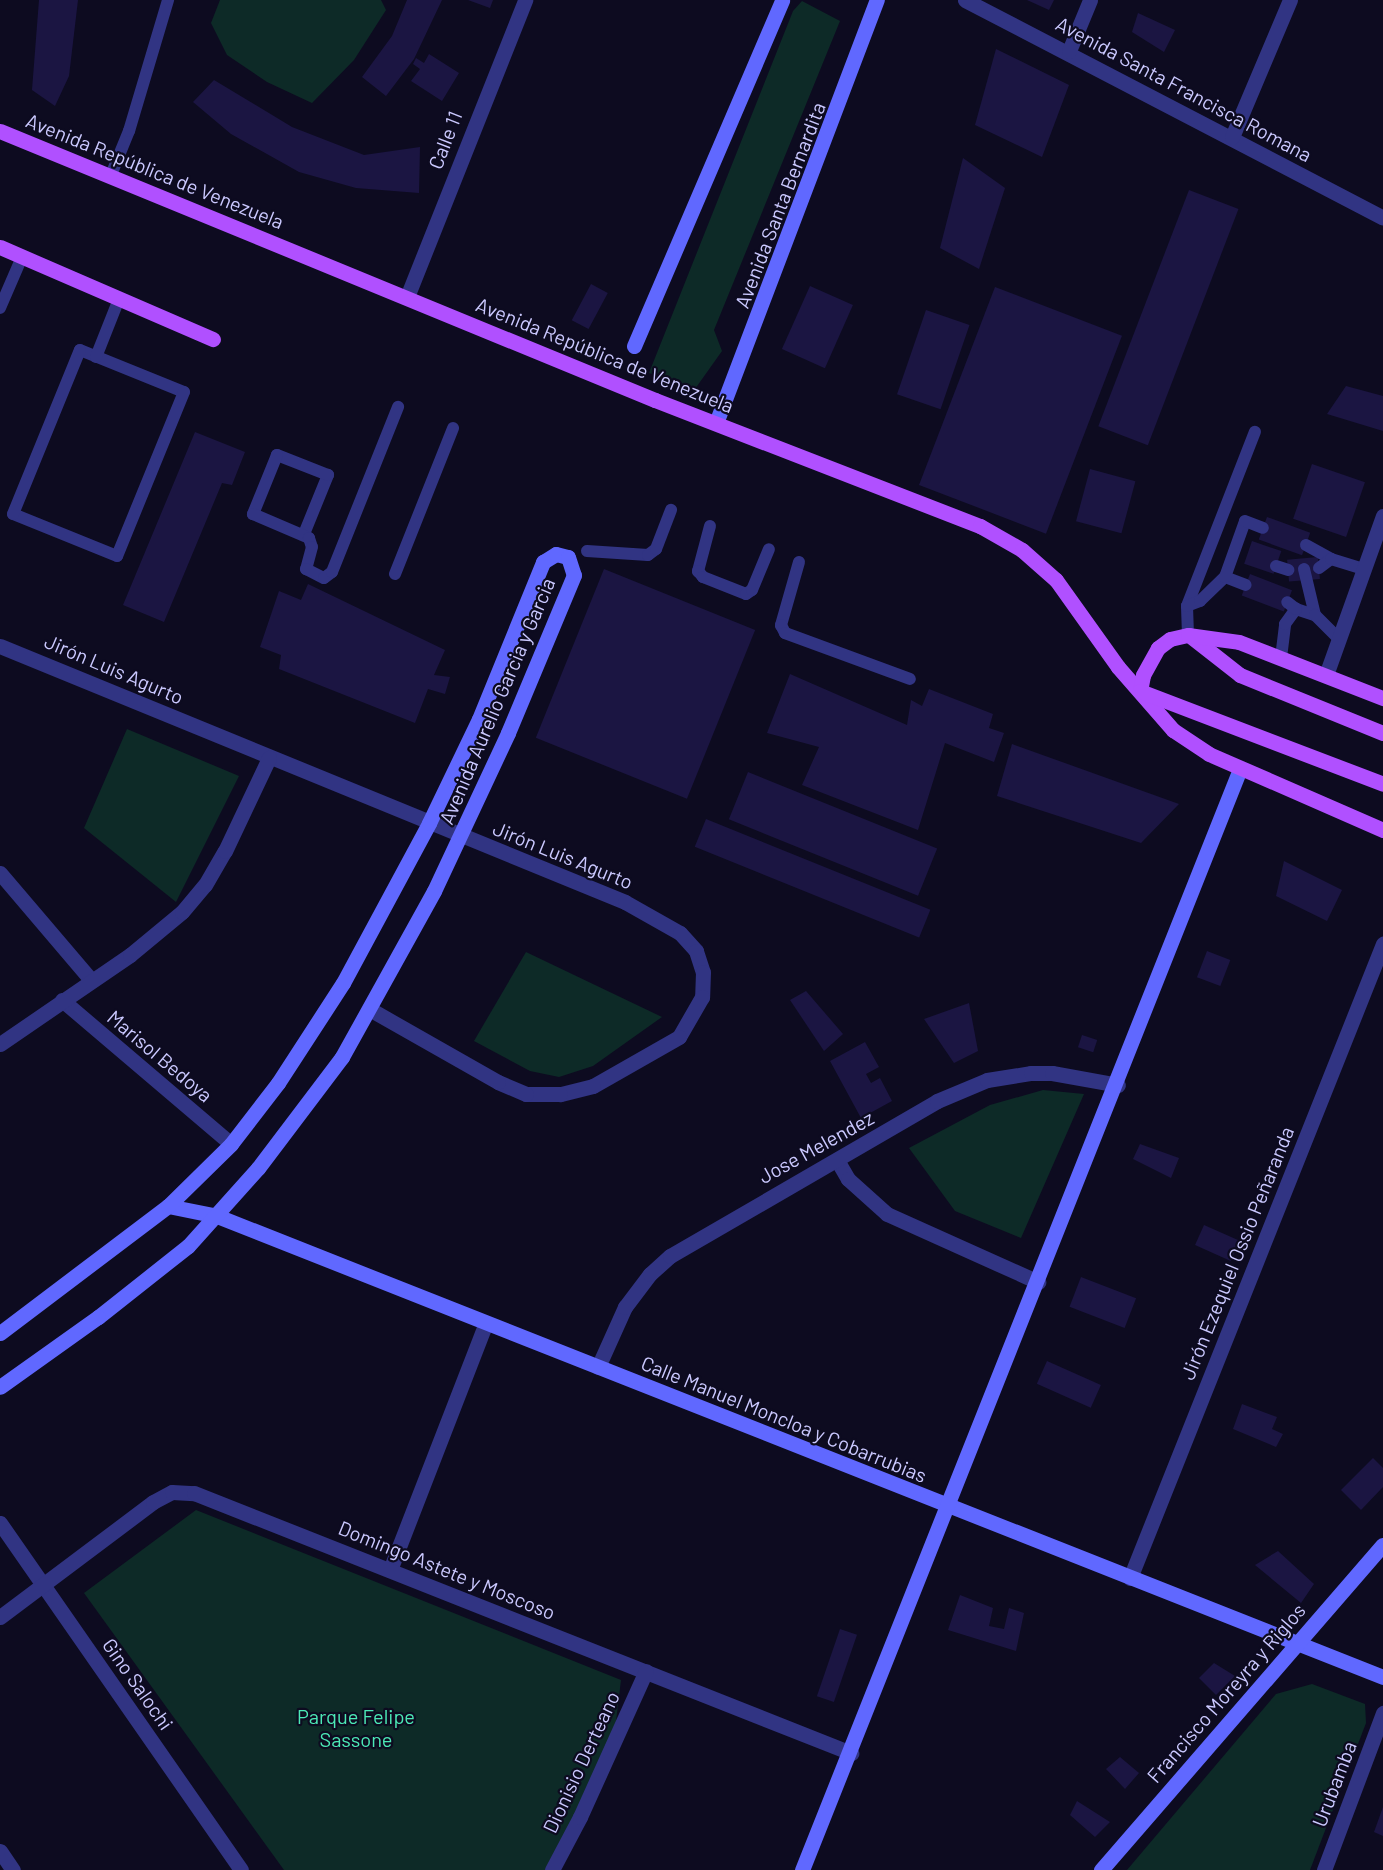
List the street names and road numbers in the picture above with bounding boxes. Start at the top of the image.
street label: Avenida Santa Francisca Romana [1052,11,1316,167]
street label: Avenida Santa Bernardita [730,99,830,311]
street label: Avenida República de Venezuela [23,108,287,234]
street label: Calle 11 [423,108,467,172]
street label: Avenida República de Venezuela [473,292,737,418]
street label: Avenida Aurelio Garcia y Garcia [434,574,560,828]
street label: Jirón Luis Agurto [41,629,187,709]
street label: Jirón Luis Agurto [490,816,636,894]
street label: Marisol Bedoya [103,1005,217,1107]
street label: Jose Melendez [754,1105,878,1189]
street label: Jirón Ezequiel Ossio Peñaranda [1175,1123,1299,1383]
street label: Calle Manuel Moncloa y Cobarrubias [638,1351,930,1487]
street label: Domingo Astete y Moscoso [335,1515,559,1625]
street label: Francisco Moreyra y Riglos [1142,1599,1310,1787]
street label: Gino Salochi [98,1633,178,1735]
street label: Dionisio Derteano [538,1687,624,1837]
street label: Urubamba [1307,1738,1361,1830]

